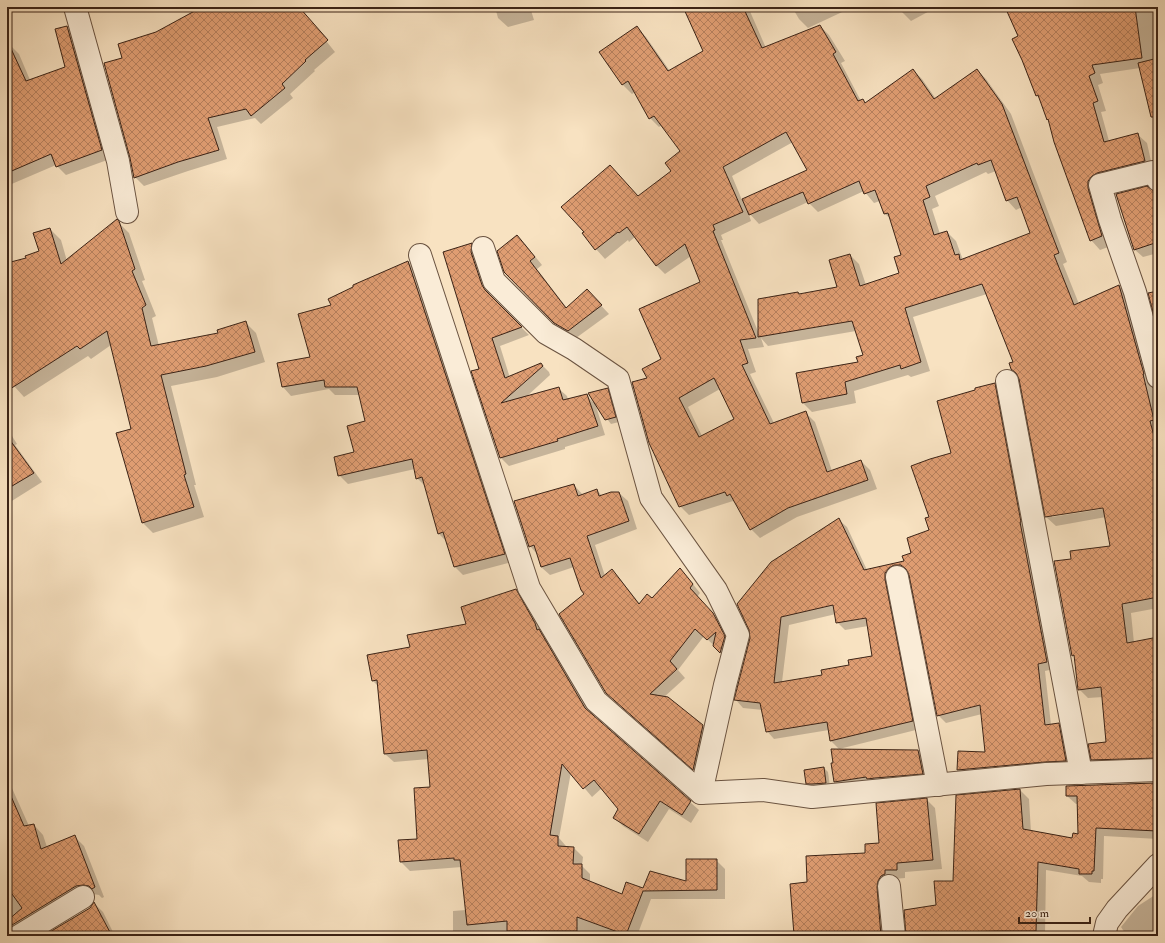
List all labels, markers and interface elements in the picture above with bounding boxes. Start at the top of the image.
scale bar [1019,899,1090,925]
text: 20 m [1025,906,1050,921]

